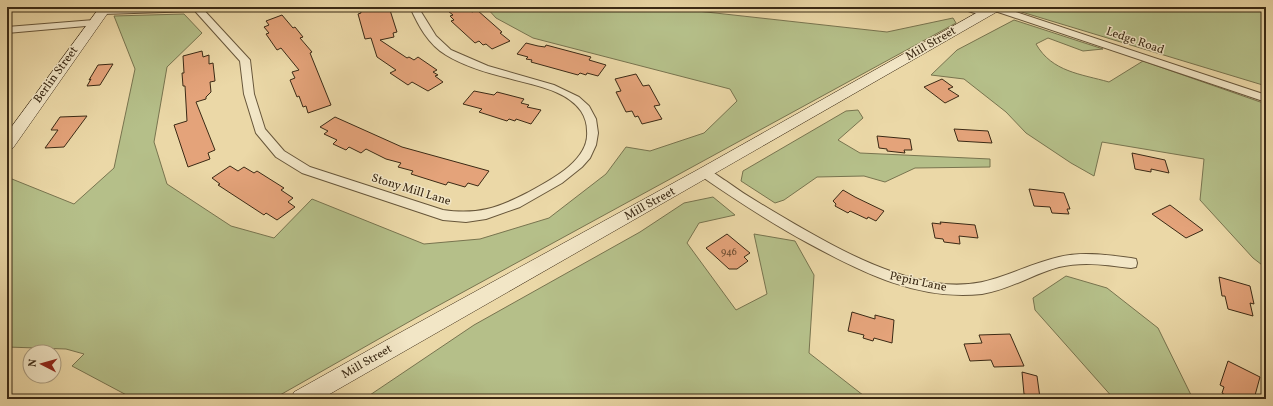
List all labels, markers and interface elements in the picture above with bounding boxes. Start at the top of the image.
street label: Mill Street [903,23,959,65]
street label: Ledge Road [1104,24,1166,58]
street label: Berlin Street [30,43,82,107]
street label: Stony Mill Lane [369,170,453,210]
street label: Mill Street [622,183,678,225]
house number: 946 [721,245,737,259]
street label: Pepin Lane [888,268,948,296]
street label: Mill Street [339,341,395,383]
north arrow [22,344,62,384]
text: N [26,358,41,368]

